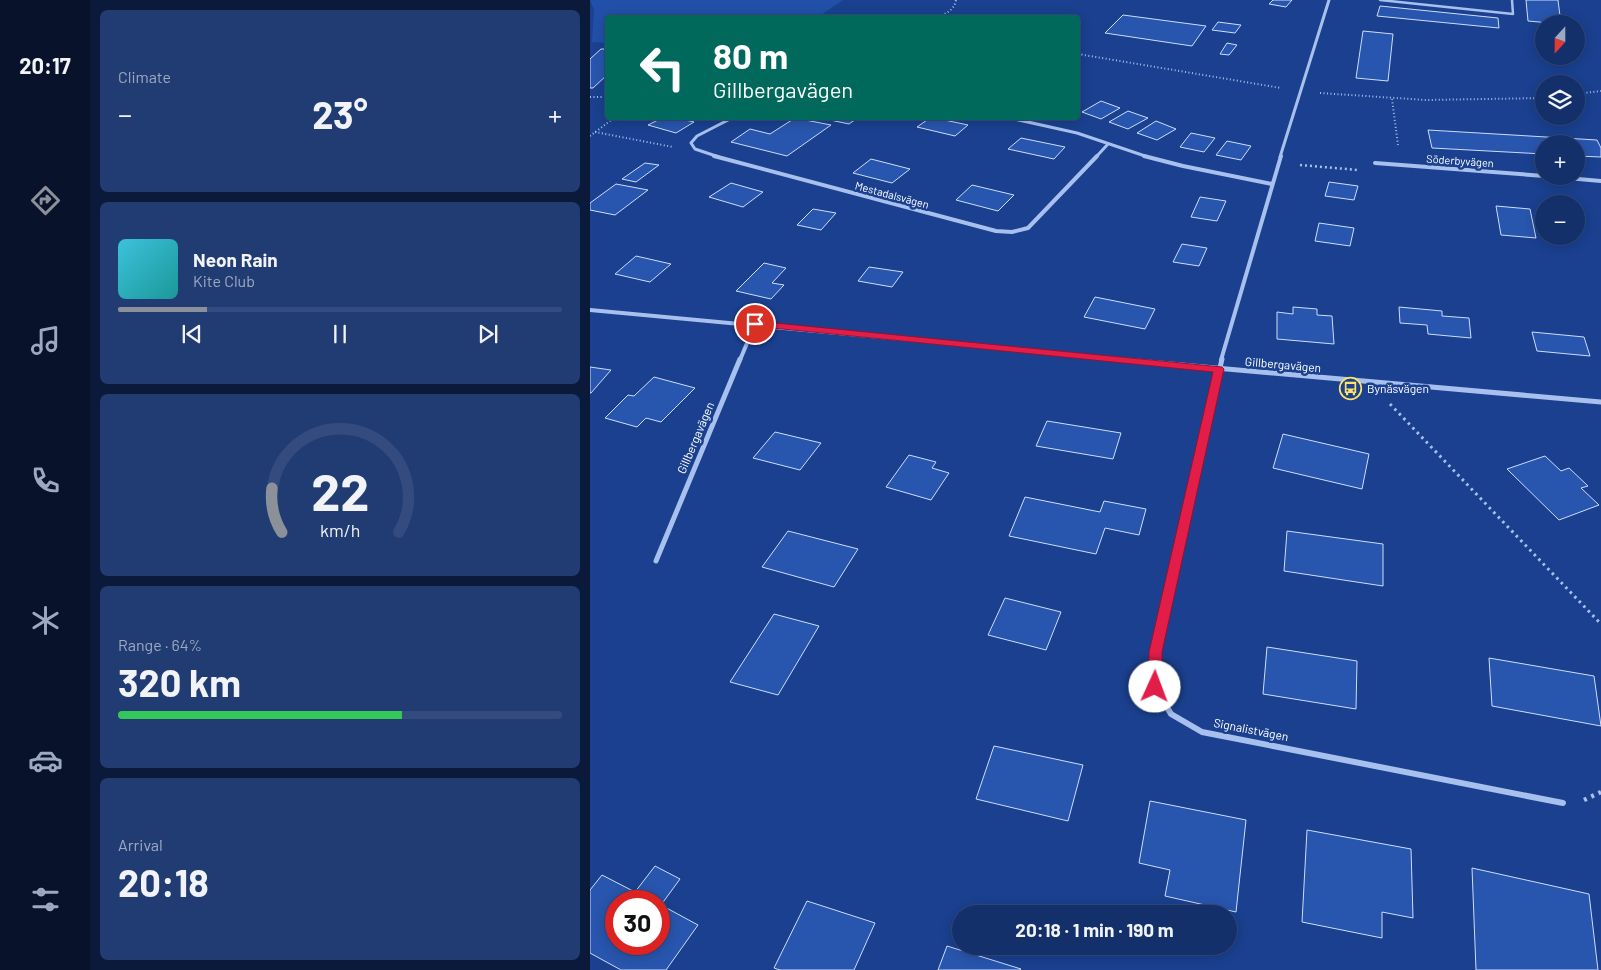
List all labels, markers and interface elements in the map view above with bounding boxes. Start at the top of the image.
north arrow [1535,15,1585,65]
map controls [1535,15,1585,245]
text: 80 m [713,34,788,76]
icon: left [630,35,695,100]
text: 20:17 [19,52,71,78]
text: Climate [118,67,171,86]
button: layers [1535,75,1585,125]
text: Gillbergavägen [713,76,853,102]
text: 23° [312,91,368,137]
text: − [118,97,132,131]
text: + [548,97,562,131]
button: + [1535,135,1585,185]
street label: Söderbyvägen [1426,152,1494,169]
street label: Mestadalsvägen [854,178,931,211]
icon: directions [28,183,63,218]
button: − [1535,195,1585,245]
text: Neon Rain [193,248,278,271]
text: Kite Club [193,271,255,290]
pin [734,303,776,345]
icon: arrive [741,310,769,338]
icon: previous [178,320,206,348]
icon: pause [326,320,354,348]
icon: next [474,320,502,348]
icon: music [28,323,63,358]
street label: Gillbergavägen [1244,354,1322,374]
bus stop icon: Bynäsvägen [1339,377,1363,401]
place label: Bynäsvägen [1367,381,1429,395]
street label: Gillbergavägen [674,400,716,476]
text: 22 [311,459,369,521]
icon: phone [28,463,63,498]
text: km/h [320,519,360,541]
icon: climate [28,603,63,638]
text: Range · 64% [118,635,202,654]
text: 320 km [118,659,241,705]
position arrow [1128,660,1180,712]
street label: Signalistvägen [1213,715,1290,743]
icon: car [28,743,63,778]
text: Arrival [118,835,163,854]
text: 20:18 [118,859,209,905]
icon: filters [28,882,63,917]
speed limit sign: 30 [605,890,670,955]
text: 20:18 · 1 min · 190 m [1015,918,1174,941]

